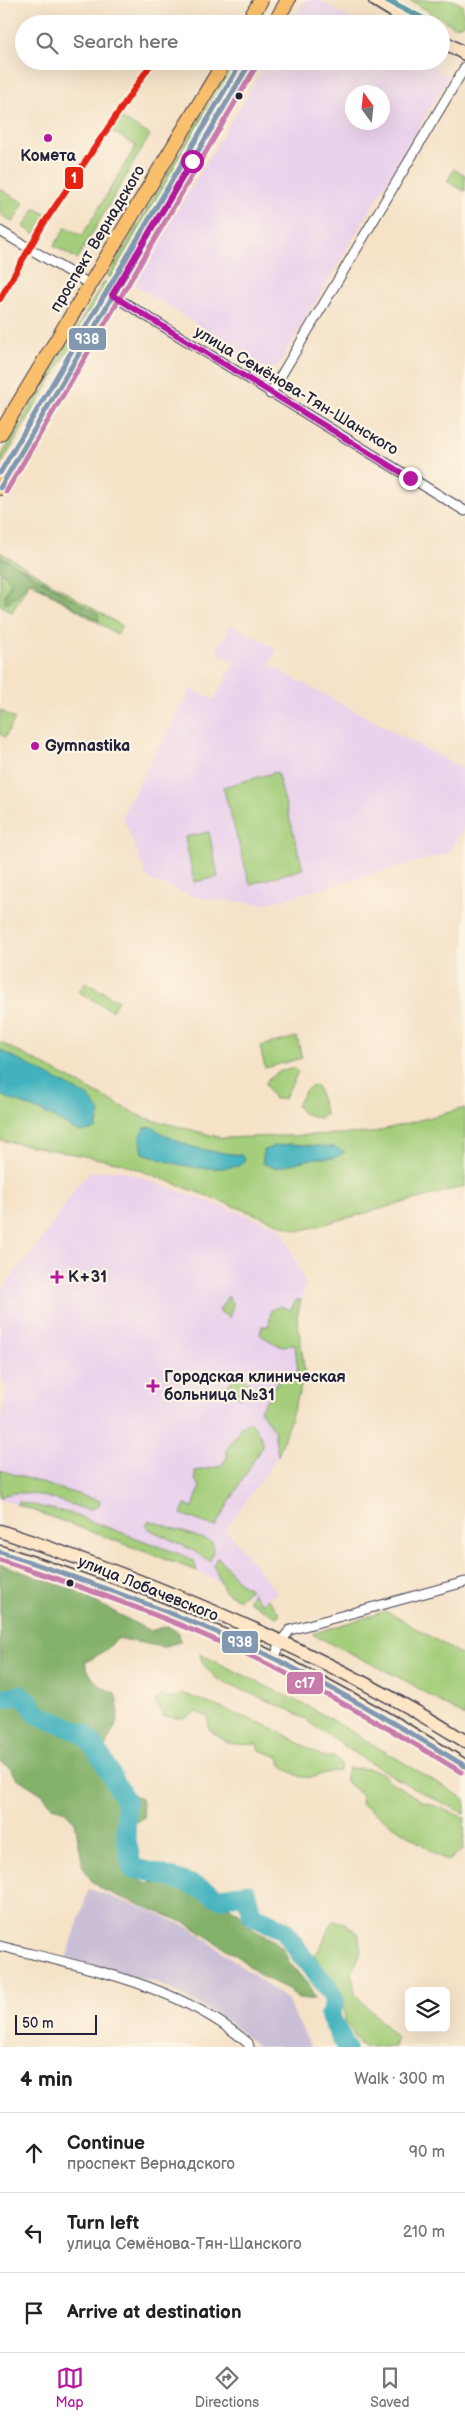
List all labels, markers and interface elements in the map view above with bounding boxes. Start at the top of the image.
search box [15,15,450,70]
icon: search [33,29,61,57]
text: Search here [73,31,178,54]
north arrow [345,85,390,130]
unlabelled marker [234,91,244,101]
marker: Комета [42,132,54,144]
place label: Комета [20,147,77,166]
route start [181,150,204,173]
street label: проспект Вернадского [47,162,149,316]
line badge: 1 [64,166,84,190]
text: 1 [71,170,77,187]
street label: улица Семёнова-Тян-Шанского [191,322,401,460]
line badge: 938 [68,327,107,351]
text: 938 [75,331,99,348]
route end [399,467,422,490]
place label: Gymnastika [45,737,130,756]
marker: Gymnastika [29,740,41,752]
place label: К+31 [68,1268,107,1287]
marker: К+31 [50,1270,64,1284]
place label: Городская клиническая больница №31 [164,1368,346,1405]
marker: Городская клиническая больница №31 [146,1379,160,1393]
street label: улица Лобачевского [75,1552,221,1626]
unlabelled marker [65,1578,75,1588]
line badge: 938 [221,1630,259,1654]
text: 938 [228,1634,252,1651]
line badge: с17 [286,1671,324,1695]
text: с17 [295,1675,316,1692]
map controls [405,1987,450,2032]
button: layers [405,1987,450,2032]
scale bar [15,2012,98,2035]
text: 50 m [22,2015,54,2032]
text: 4 min [20,2067,73,2092]
text: Walk · 300 m [354,2070,445,2089]
text: Continue [67,2132,145,2155]
icon: ahead [20,2139,48,2167]
text: 90 m [409,2143,445,2162]
text: проспект Вернадского [67,2155,235,2174]
text: Turn left [67,2212,139,2235]
icon: left [20,2219,48,2247]
text: 210 m [403,2223,445,2242]
text: улица Семёнова-Тян-Шанского [67,2235,302,2254]
icon: arrive [20,2299,48,2327]
text: Arrive at destination [67,2301,242,2324]
tab: Map [56,2364,84,2411]
tab: Directions [195,2364,259,2411]
tab: Saved [370,2364,409,2411]

